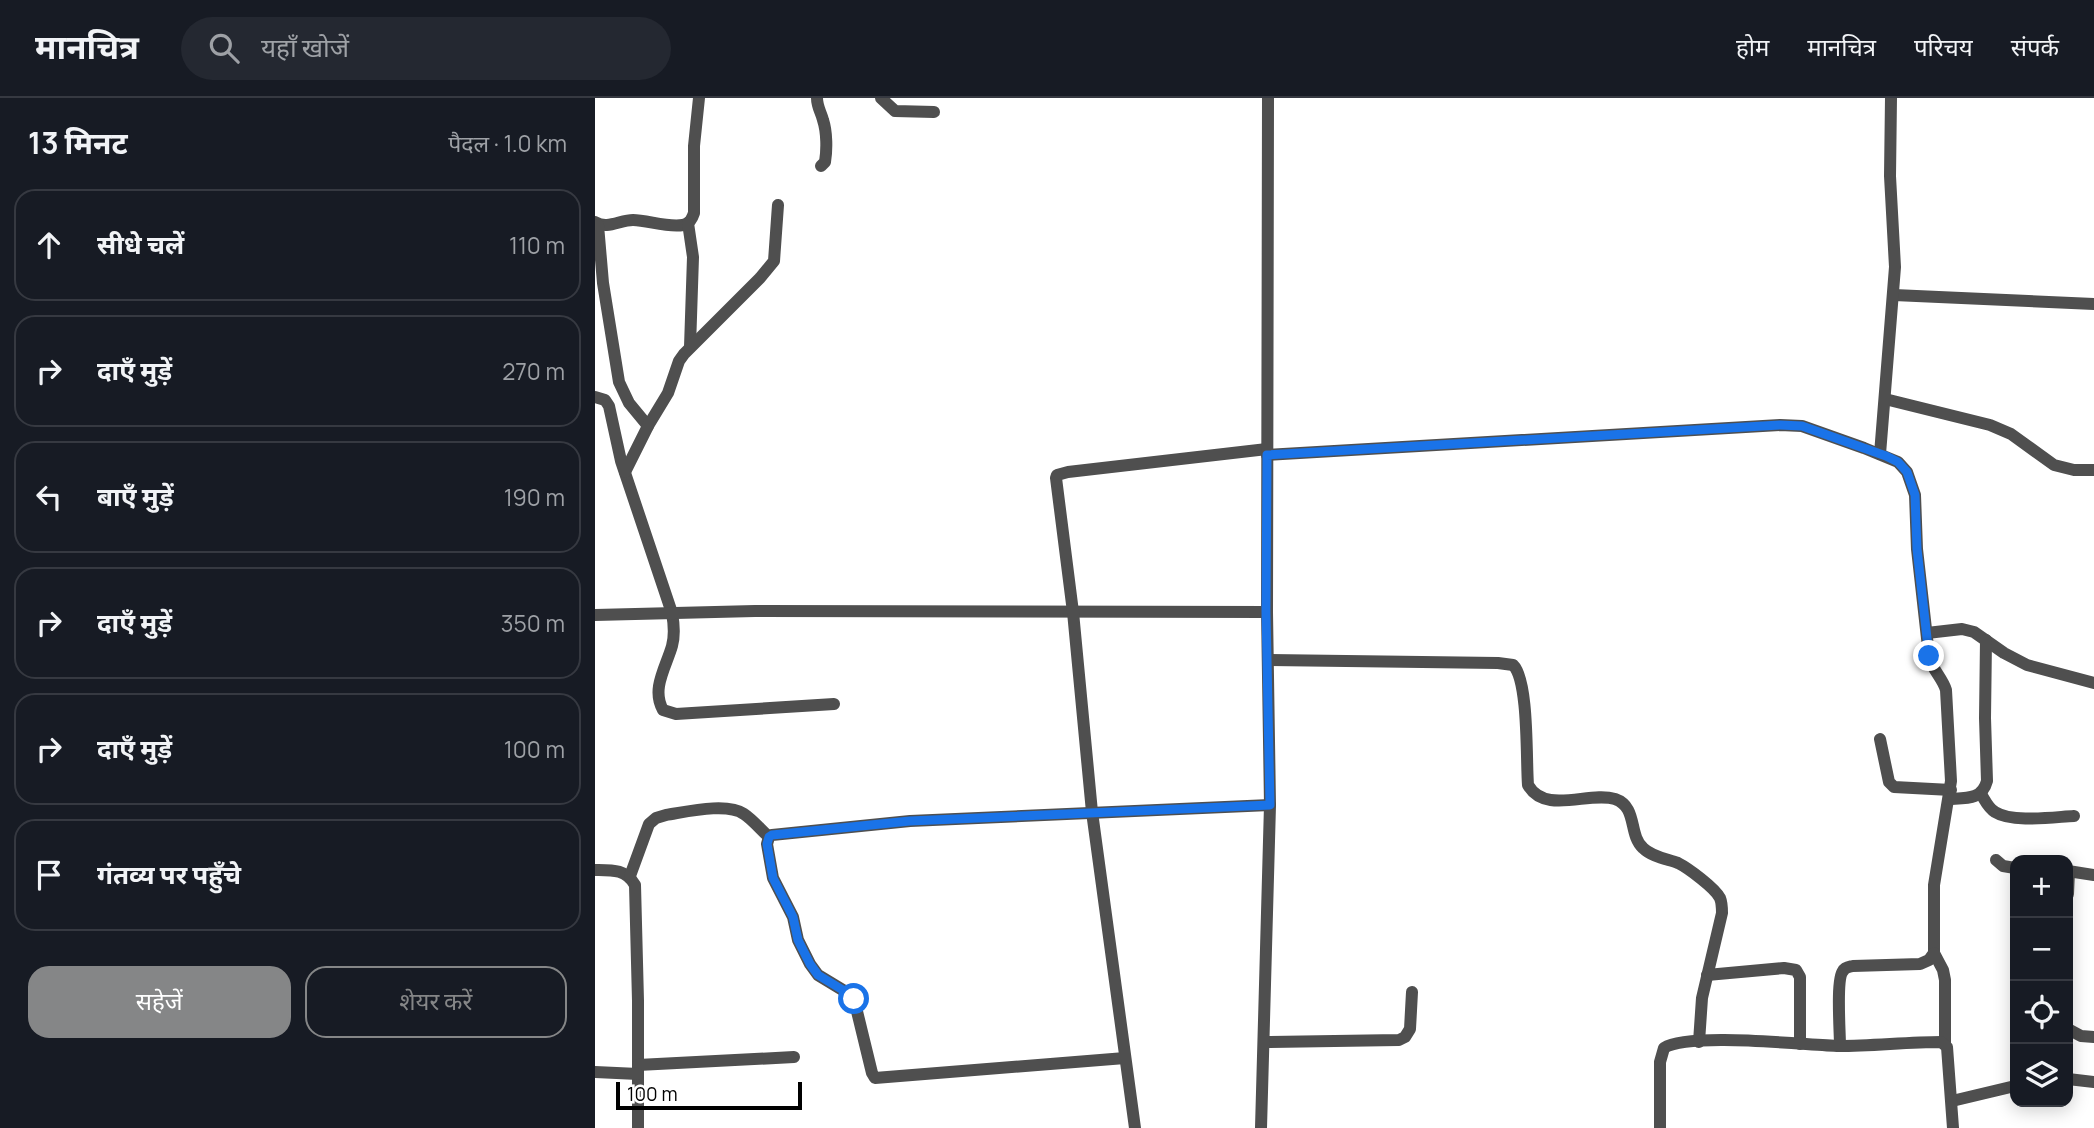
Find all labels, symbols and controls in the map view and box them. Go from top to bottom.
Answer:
search box [181,17,671,80]
text: मानचित्र [35,24,139,69]
icon: search [205,29,243,67]
text: यहाँ खोजें [261,29,349,65]
text: होम [1736,30,1769,63]
text: मानचित्र [1807,30,1876,63]
text: परिचय [1914,30,1973,63]
text: संपर्क [2011,30,2059,63]
text: 13 मिनट [28,122,128,163]
text: पैदल · 1.0 km [448,127,567,159]
icon: ahead [30,226,68,264]
text: सीधे चलें [97,226,184,262]
text: 110 m [509,229,565,261]
icon: right [30,352,68,390]
text: दाएँ मुड़ें [97,352,172,388]
text: 270 m [502,355,565,387]
icon: left [30,478,68,516]
text: बाएँ मुड़ें [97,478,174,514]
text: 190 m [504,481,565,513]
icon: right [30,604,68,642]
text: दाएँ मुड़ें [97,604,172,640]
text: 350 m [501,607,565,639]
route end [1913,640,1944,671]
icon: right [30,730,68,768]
text: दाएँ मुड़ें [97,730,172,766]
text: 100 m [504,733,565,765]
map controls [2010,855,2073,1107]
button: + [2010,855,2073,918]
icon: arrive [30,856,68,894]
text: गंतव्य पर पहुँचे [97,856,241,892]
button: − [2010,918,2073,981]
button: सहेजें [28,966,291,1038]
button: शेयर करें [305,966,567,1038]
button: locate [2010,981,2073,1044]
route start [838,983,869,1014]
button: layers [2010,1044,2073,1107]
scale bar [616,1079,801,1111]
text: 100 m [627,1081,678,1107]

